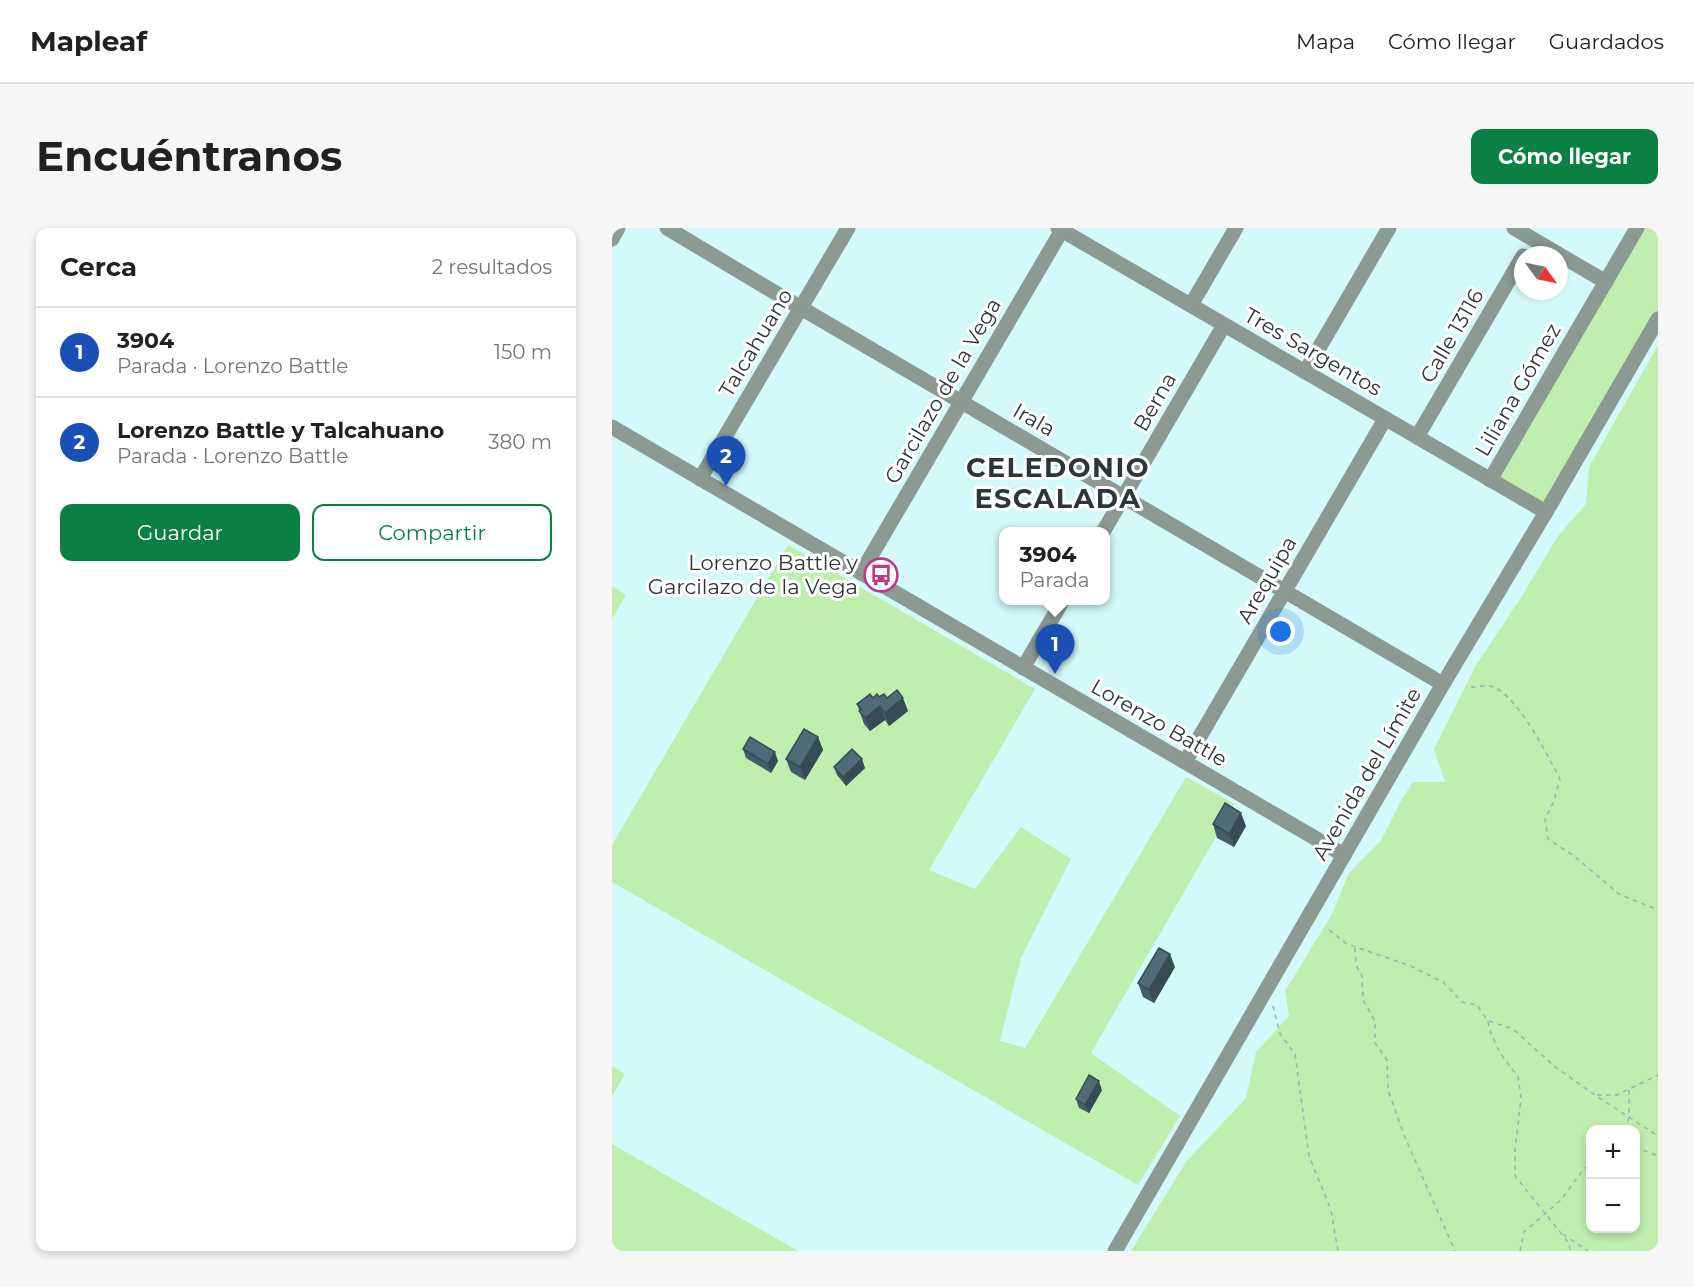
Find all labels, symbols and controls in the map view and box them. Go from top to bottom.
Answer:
text: Mapleaf [30,24,147,58]
text: Mapa [1296,29,1355,54]
text: Cómo llegar [1388,29,1516,54]
text: Guardados [1549,29,1664,54]
button: Cómo llegar [1471,129,1658,184]
text: Encuéntranos [36,130,342,182]
north arrow [1514,246,1568,300]
text: Cerca [60,251,137,283]
text: 2 resultados [432,255,552,279]
street label: Talcahuano [713,284,798,401]
street label: Calle 13116 [1415,284,1488,387]
street label: Garcilazo de la Vega [879,293,1006,488]
street label: Tres Sargentos [1240,302,1386,401]
street label: Liliana Gómez [1470,319,1566,460]
text: 3904 [117,327,174,354]
text: 1 [76,340,83,364]
text: 150 m [494,340,552,364]
text: Parada · Lorenzo Battle [117,354,348,378]
street label: Berna [1128,368,1181,435]
street label: Irala [1009,398,1060,441]
text: Lorenzo Battle y Talcahuano [117,417,444,444]
text: 2 [74,430,85,454]
text: 380 m [488,430,552,454]
pin: 2 [706,436,746,486]
text: Parada · Lorenzo Battle [117,444,348,468]
district label: CELEDONIO ESCALADA [966,451,1150,515]
button: Guardar [60,504,300,561]
button: Compartir [312,504,552,561]
popup [999,527,1110,605]
street label: Arequipa [1232,532,1302,628]
text: 3904 [1019,541,1077,568]
place label: Lorenzo Battle y Garcilazo de la Vega [648,550,859,599]
bus stop icon: Lorenzo Battle y Garcilazo de la Vega [863,557,899,593]
text: Parada [1019,568,1090,592]
your location [1266,617,1295,646]
pin: 1 [1036,624,1074,674]
street label: Lorenzo Battle [1087,674,1232,772]
street label: Avenida del Límite [1307,683,1426,864]
map controls [1586,1125,1640,1233]
button: + [1586,1125,1640,1179]
button: − [1586,1179,1640,1233]

